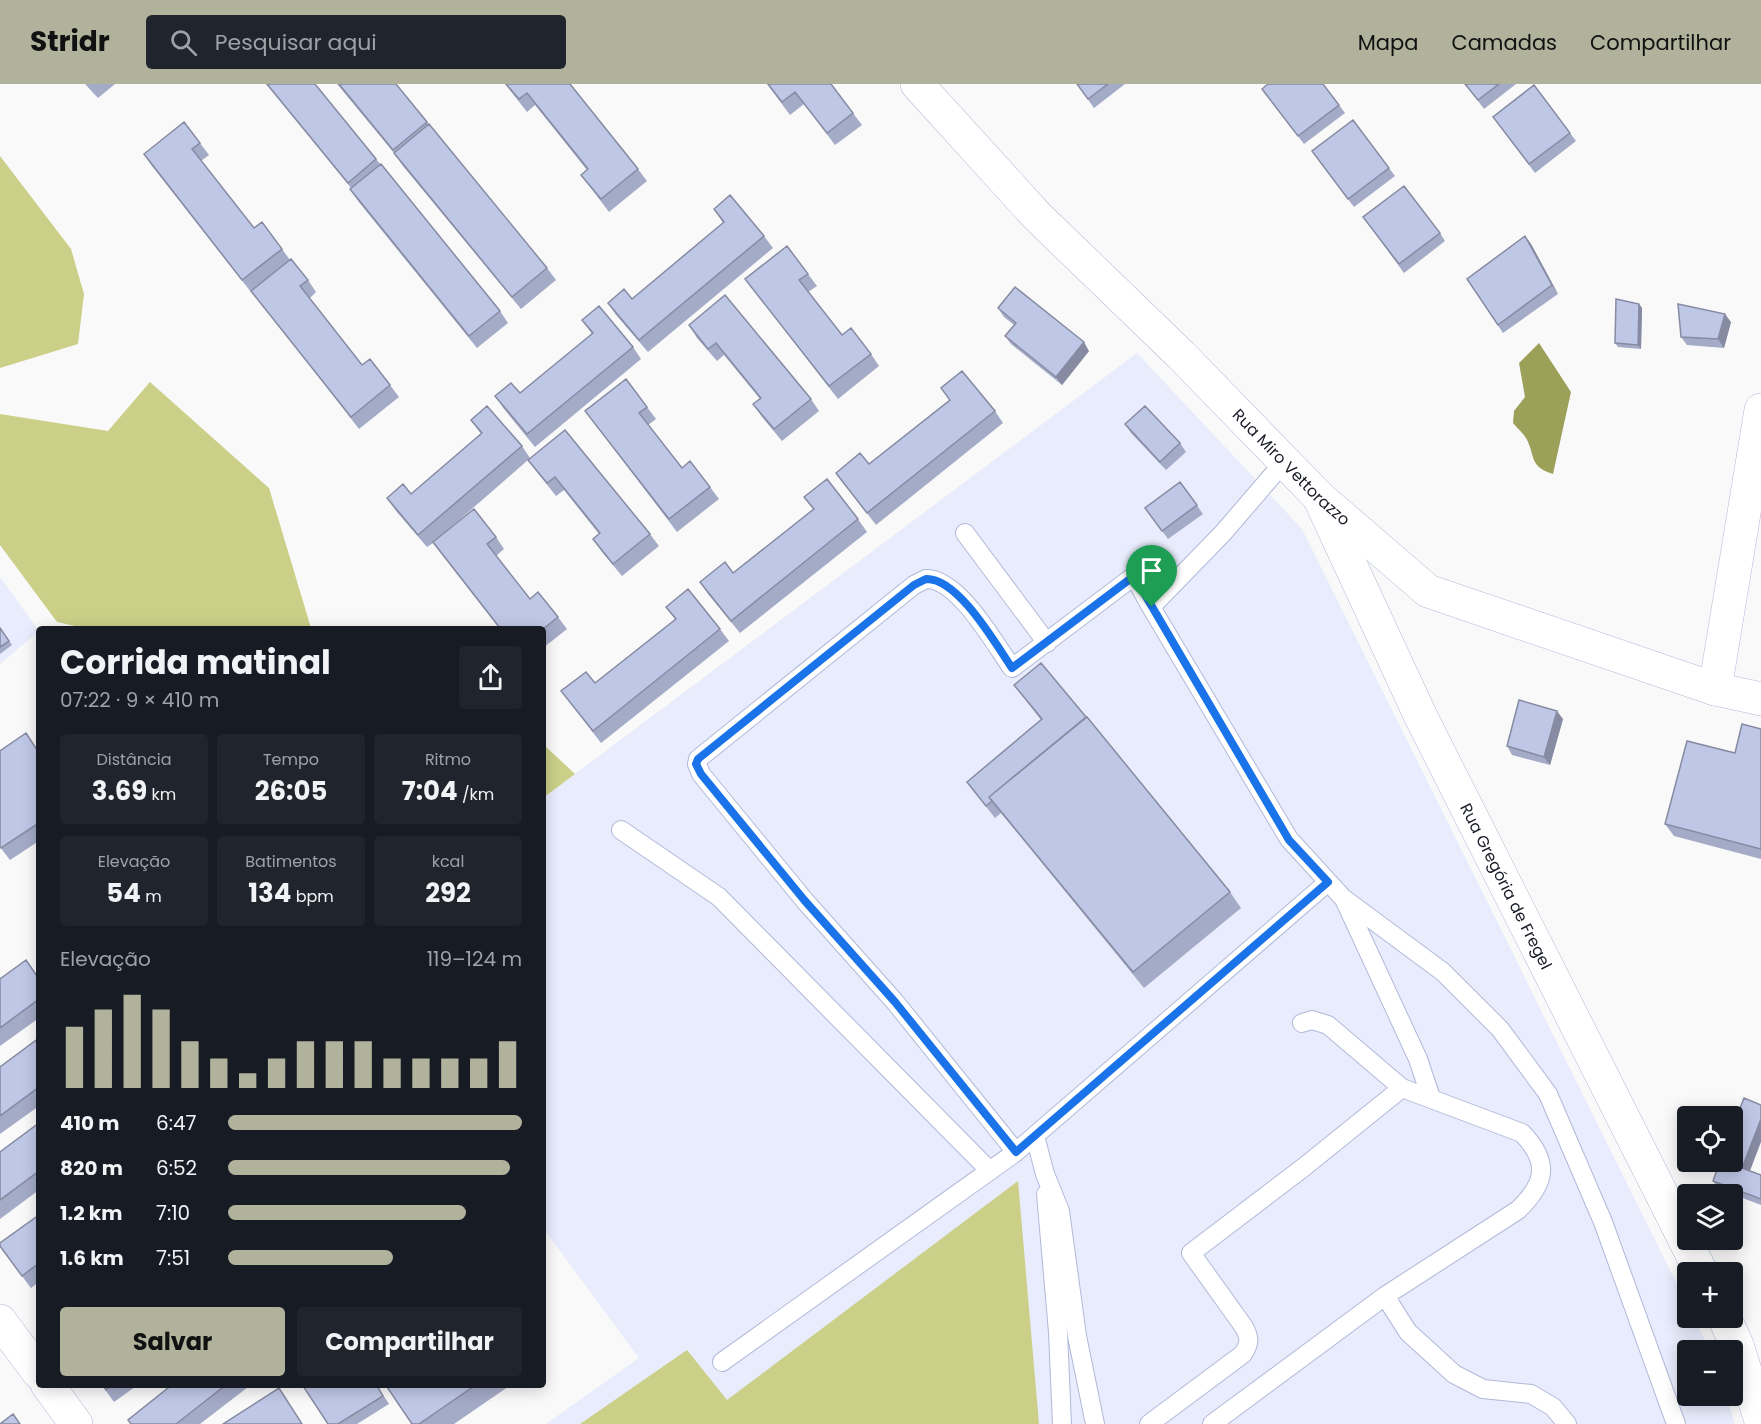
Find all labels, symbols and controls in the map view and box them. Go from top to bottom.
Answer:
search box [146,15,566,69]
text: Stridr [30,22,110,61]
icon: search [167,26,200,59]
text: Pesquisar aqui [215,27,377,58]
text: Mapa [1358,28,1418,57]
text: Camadas [1451,28,1557,57]
text: Compartilhar [1590,28,1731,57]
street label: Rua Miro Vettorazzo [1228,403,1355,531]
pin [1126,545,1177,607]
icon: arrive [1135,554,1168,587]
text: Corrida matinal [60,639,331,686]
button: share [459,646,522,709]
text: 07:22 · 9 × 410 m [60,686,219,714]
text: Distância [97,748,171,771]
text: Tempo [263,748,319,771]
text: Ritmo [425,748,471,771]
text: 3.69 [92,773,147,809]
text: 26:05 [255,773,327,809]
text: 7:04 [402,773,458,809]
text: km [147,783,176,806]
text: /km [458,783,494,806]
street label: Rua Gregória de Fregel [1455,799,1558,973]
text: Elevação [98,850,170,873]
text: Batimentos [245,850,337,873]
text: kcal [432,850,464,873]
text: 54 [106,875,141,911]
text: 134 [248,875,291,911]
text: 292 [425,875,471,911]
text: m [141,885,162,908]
text: bpm [291,885,334,908]
text: Elevação [60,945,151,973]
text: 119–124 m [427,945,522,973]
map controls [1677,1106,1743,1406]
button: locate [1677,1106,1743,1172]
text: 410 m [60,1109,120,1137]
text: 6:47 [156,1109,196,1137]
text: 820 m [60,1154,123,1182]
text: 6:52 [156,1154,197,1182]
button: layers [1677,1184,1743,1250]
text: 1.2 km [60,1199,122,1227]
text: 7:10 [156,1199,190,1227]
text: 1.6 km [60,1244,124,1272]
text: 7:51 [156,1244,190,1272]
button: + [1677,1262,1743,1328]
button: Salvar [60,1307,285,1376]
button: Compartilhar [297,1307,522,1376]
button: − [1677,1340,1743,1406]

